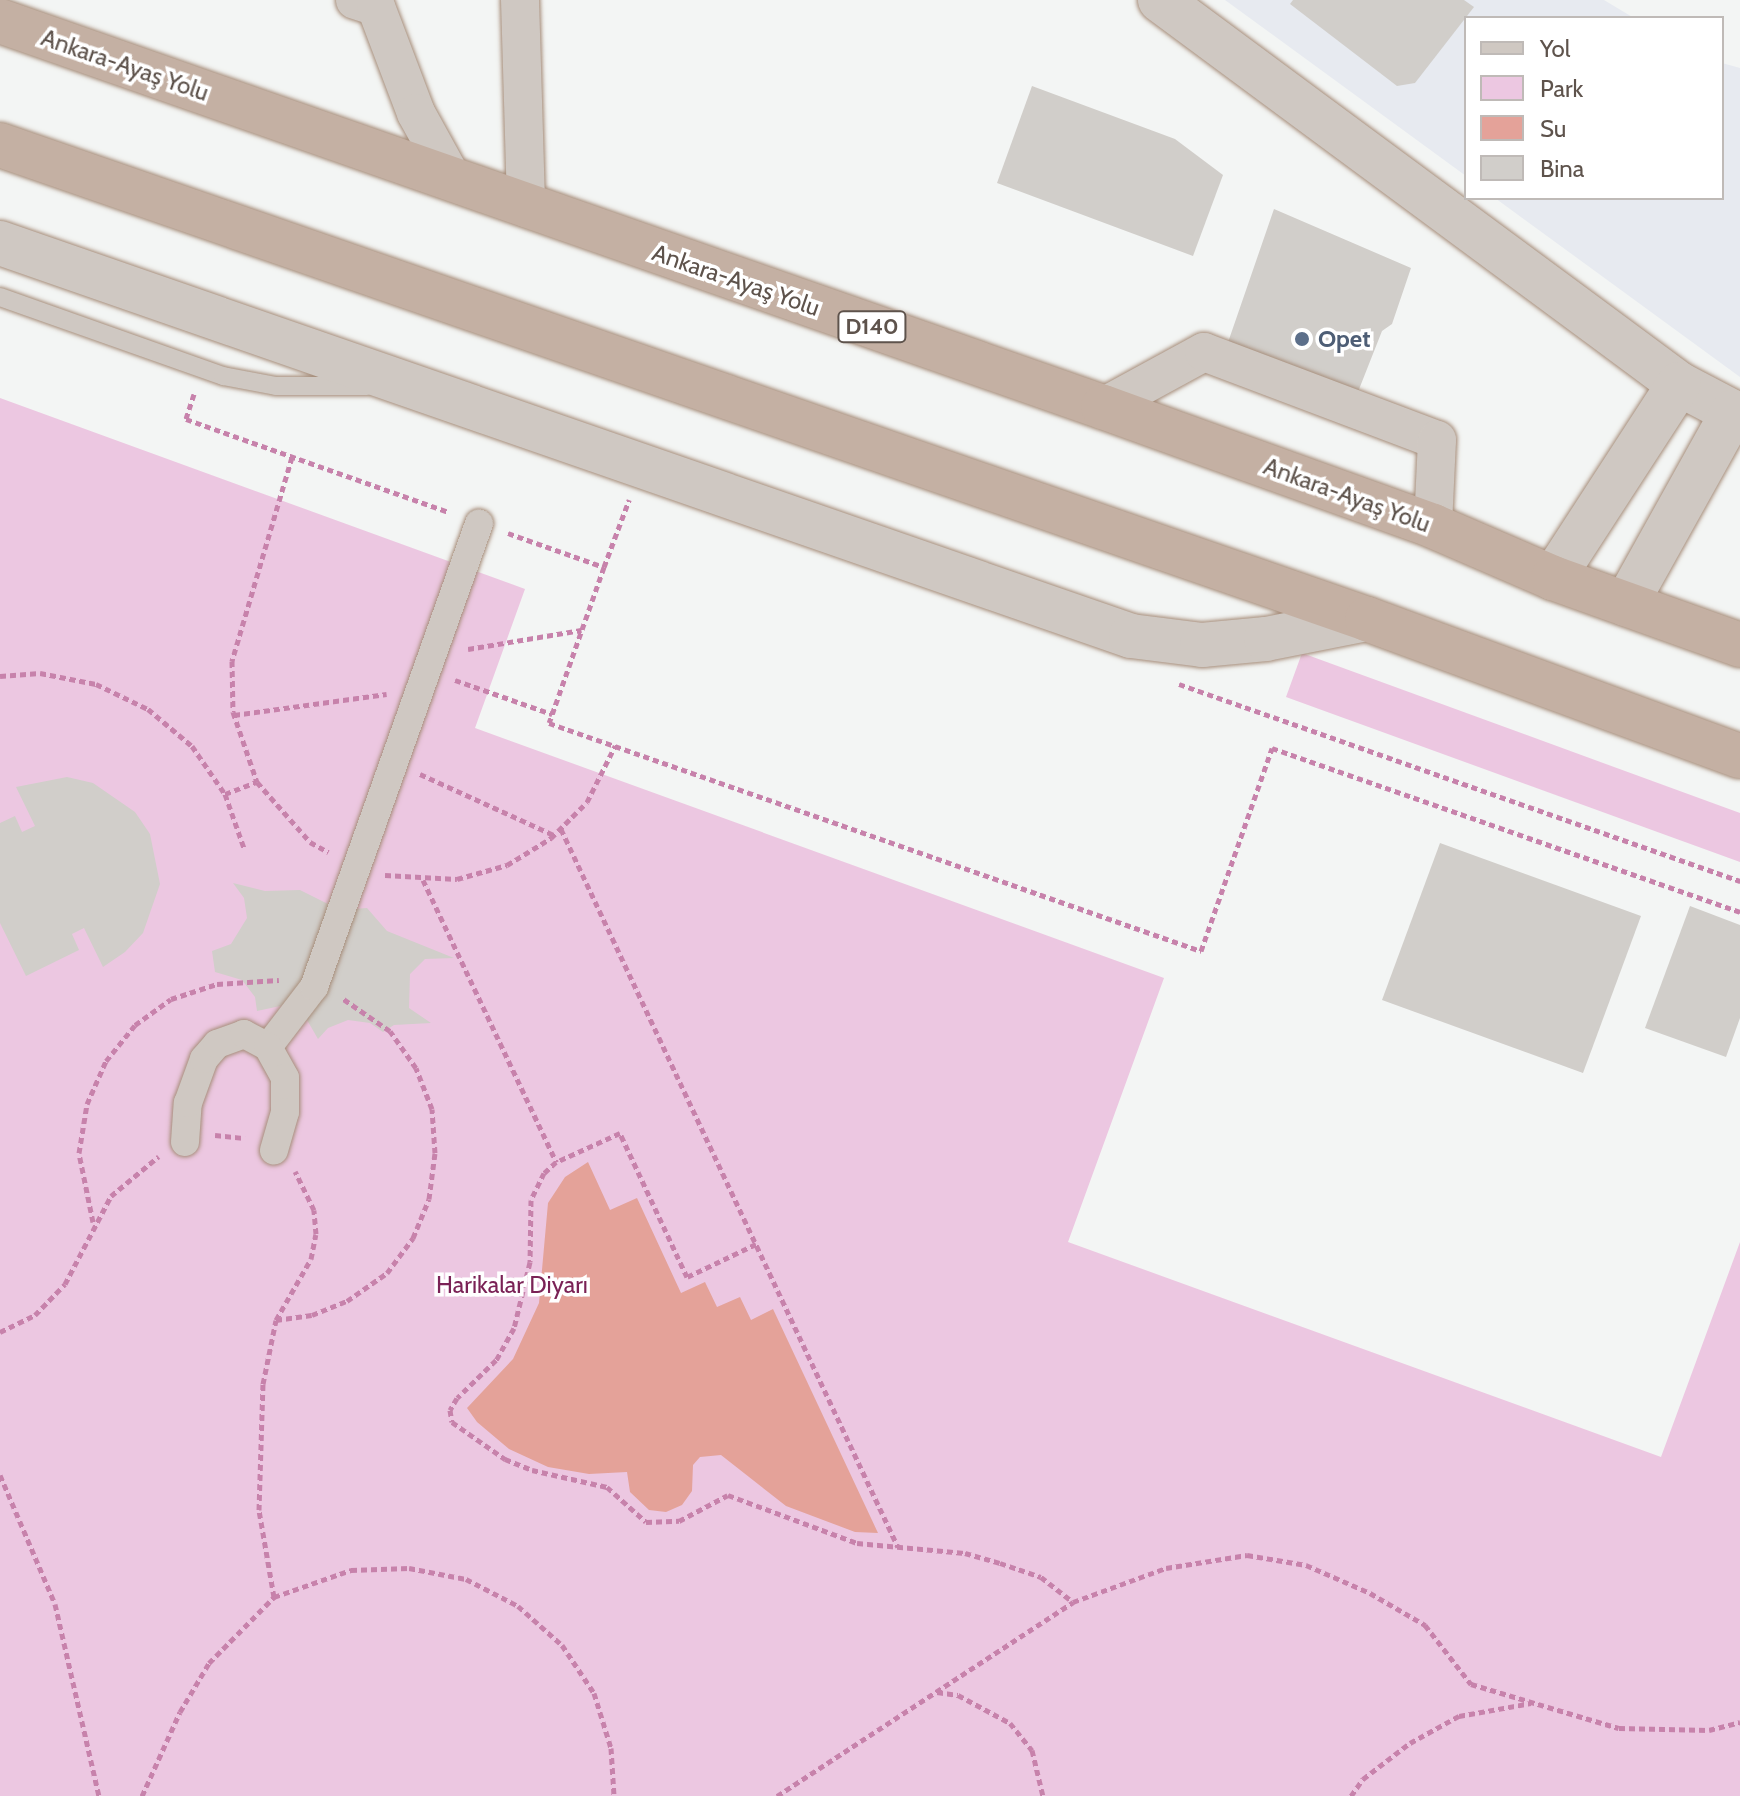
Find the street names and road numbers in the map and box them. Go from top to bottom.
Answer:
street label: Ankara-Ayaş Yolu [38,23,212,107]
street label: Ankara-Ayaş Yolu [649,238,823,322]
road number: D140 [836,309,908,345]
street label: Ankara-Ayaş Yolu [1260,452,1434,538]

